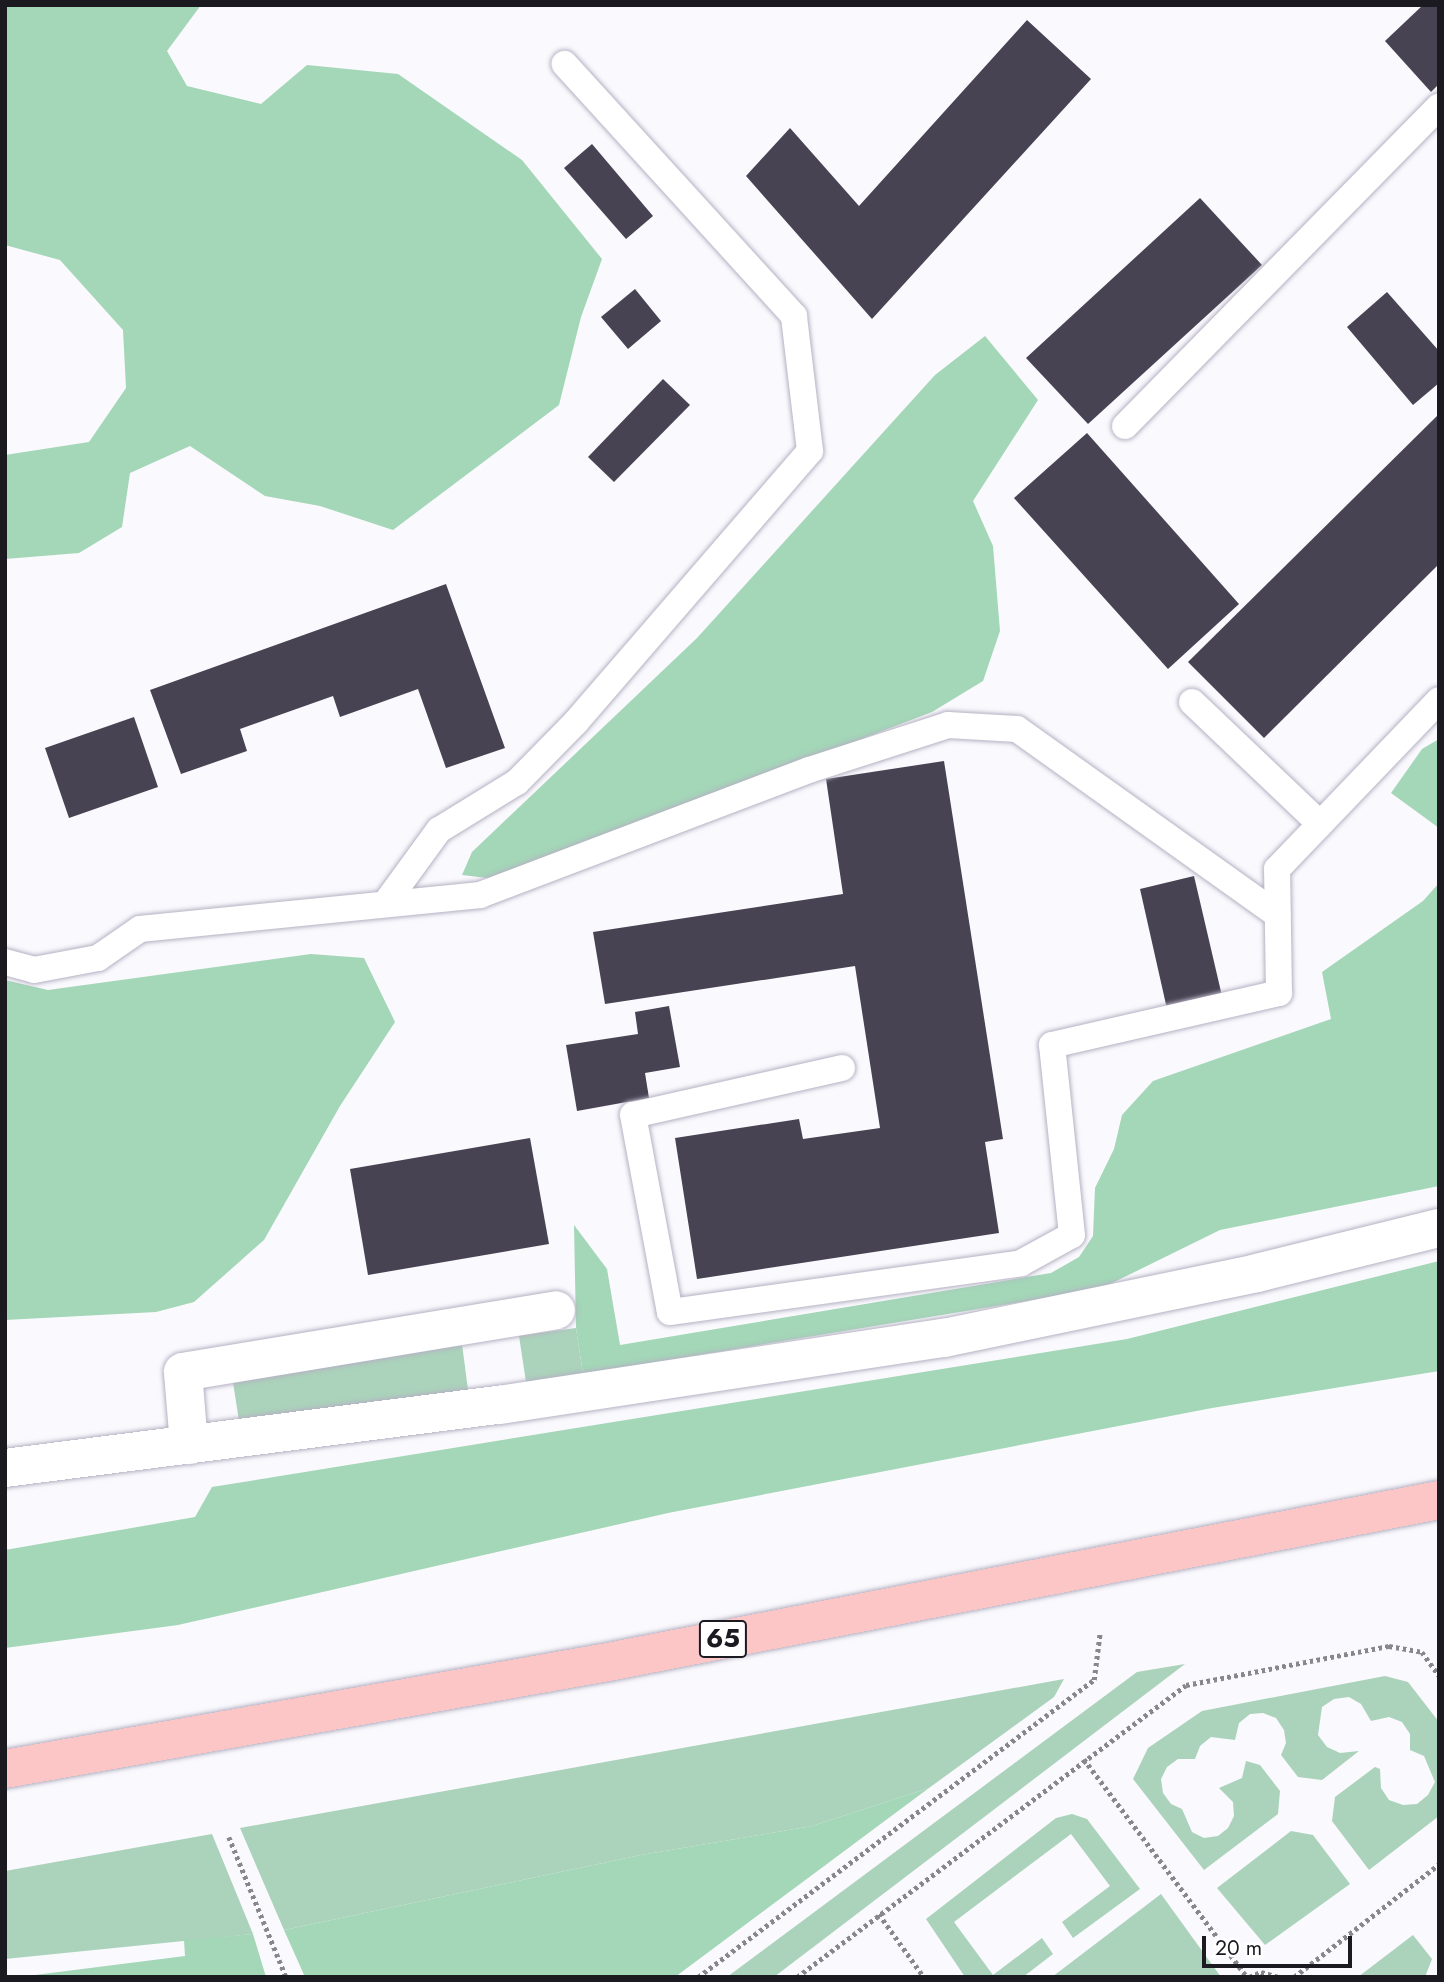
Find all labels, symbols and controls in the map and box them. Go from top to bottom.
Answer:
road number: 65 [698,1616,748,1662]
scale bar [1206,1923,1356,1967]
text: 20 m [1215,1933,1262,1963]

